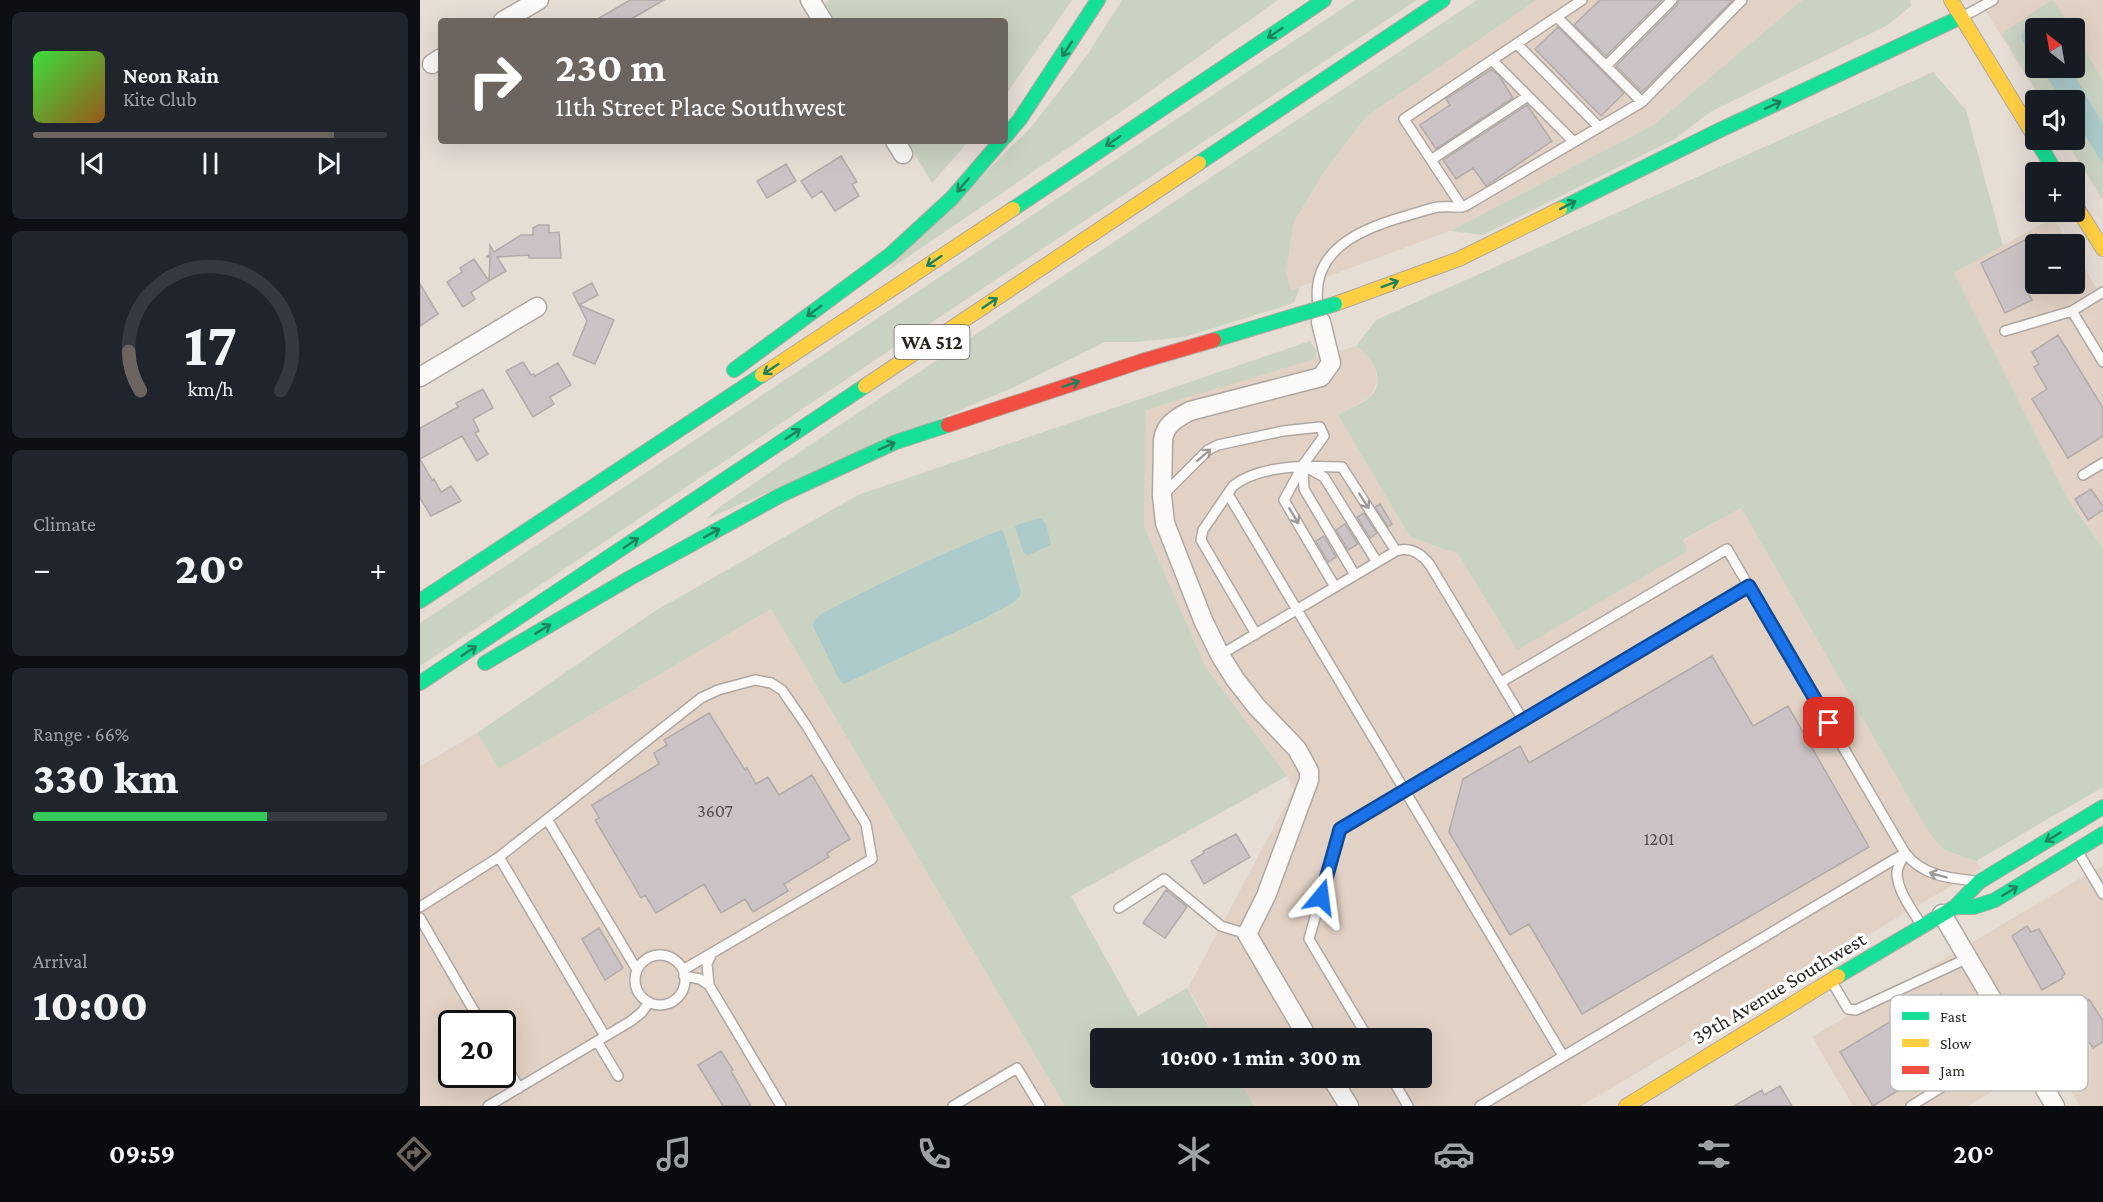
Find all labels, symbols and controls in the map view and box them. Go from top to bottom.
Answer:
north arrow [2025,18,2085,78]
map controls [2025,18,2085,294]
one-way arrow [1267,26,1284,39]
one-way arrow [1060,40,1072,57]
icon: right [456,42,534,120]
text: 230 m [555,43,666,90]
text: Neon Rain [123,63,219,88]
text: Kite Club [123,88,197,110]
button: sound [2025,90,2085,150]
text: 11th Street Place Southwest [555,92,846,122]
one-way arrow [1764,99,1782,111]
one-way arrow [1106,135,1122,147]
icon: previous [76,147,109,180]
icon: pause [194,147,227,180]
icon: next [312,147,345,180]
button: + [2025,162,2085,222]
one-way arrow [956,177,970,192]
one-way arrow [1558,199,1576,210]
button: − [2025,234,2085,294]
one-way arrow [926,256,943,268]
one-way arrow [1380,278,1399,289]
one-way arrow [982,297,998,309]
one-way arrow [807,305,823,317]
text: 17 [183,309,237,378]
road number: WA 512 [894,325,970,359]
one-way arrow [764,363,780,375]
text: km/h [187,378,234,402]
one-way arrow [1061,378,1080,389]
one-way arrow [784,428,801,440]
one-way arrow [877,440,895,451]
one-way arrow [1196,448,1211,462]
one-way arrow [1358,492,1370,509]
one-way arrow [1288,507,1300,524]
text: Climate [33,513,96,535]
one-way arrow [703,527,720,539]
one-way arrow [622,536,639,548]
text: 20° [175,543,245,593]
text: − [33,550,50,587]
text: + [370,550,387,587]
one-way arrow [534,623,551,635]
one-way arrow [460,645,476,657]
pin [1803,697,1854,748]
icon: arrive [1812,706,1845,739]
text: Range · 66% [33,723,129,745]
text: 330 km [33,753,178,803]
house number: 3607 [697,801,733,821]
house number: 1201 [1644,829,1674,849]
one-way arrow [2045,832,2062,844]
position arrow [1289,865,1353,929]
one-way arrow [1929,869,1948,880]
one-way arrow [2001,885,2018,897]
street label: 39th Avenue Southwest [1688,926,1871,1049]
text: Arrival [33,950,87,972]
text: 10:00 [33,980,148,1030]
legend [1890,995,2088,1091]
text: Fast [1940,1008,1967,1025]
speed limit sign: 20 [438,1010,516,1088]
text: Slow [1940,1035,1972,1052]
text: 10:00 · 1 min · 300 m [1161,1045,1361,1070]
text: Jam [1938,1062,1965,1080]
icon: directions [393,1133,435,1175]
icon: music [653,1133,695,1175]
icon: phone [913,1133,955,1175]
icon: climate [1173,1133,1215,1175]
icon: car [1433,1133,1475,1175]
icon: filters [1693,1133,1735,1175]
text: 09:59 [109,1139,175,1169]
text: 20° [1953,1139,1994,1169]

